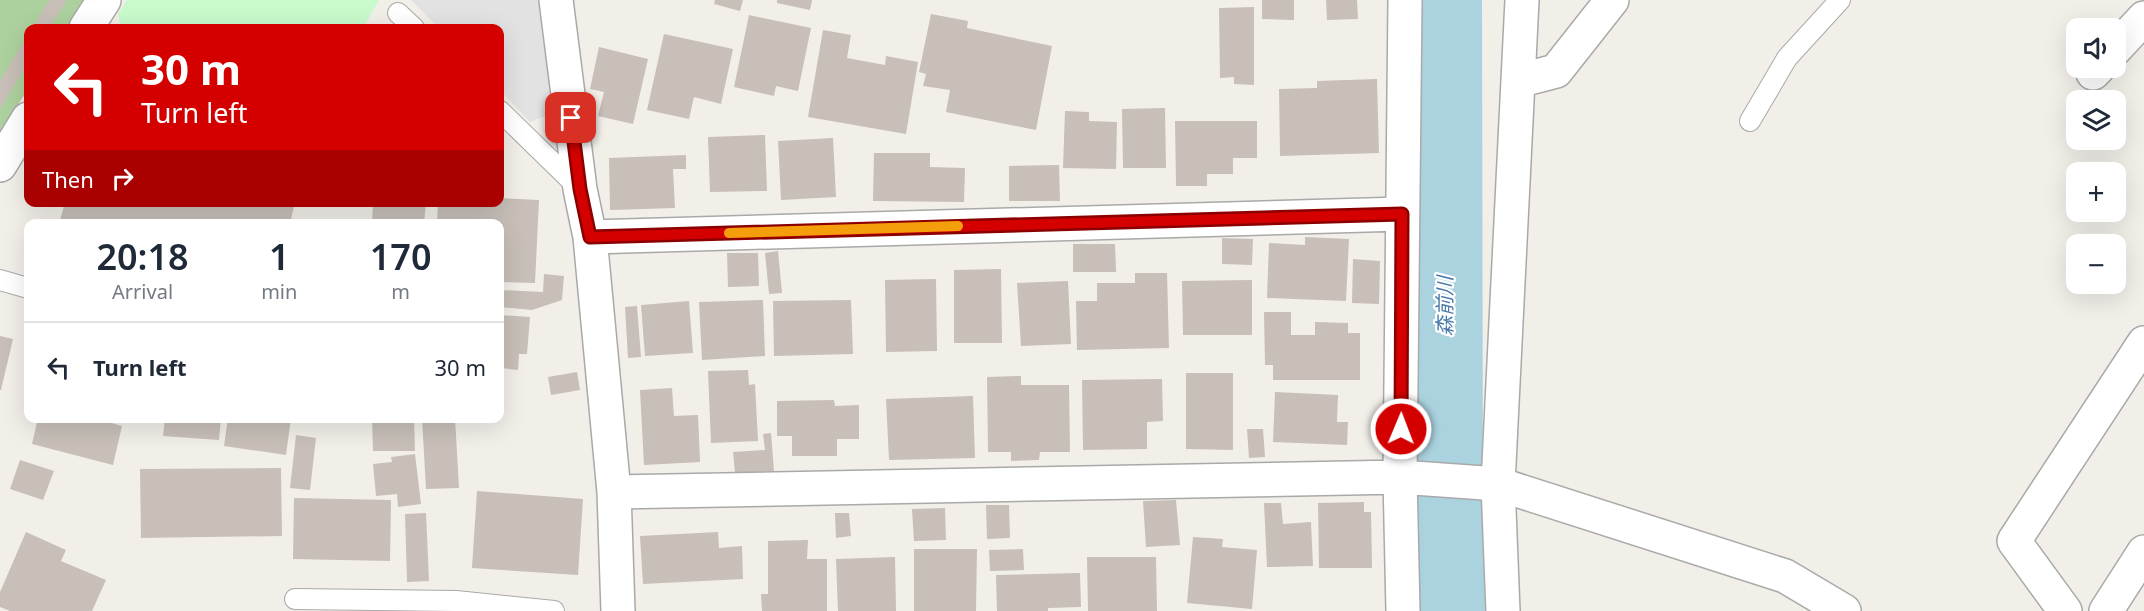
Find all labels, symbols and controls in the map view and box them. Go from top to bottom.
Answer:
map controls [2066,18,2126,294]
button: sound [2066,18,2126,78]
text: 30 m [141,40,241,97]
icon: left [42,48,120,126]
button: layers [2066,90,2126,150]
pin [545,92,596,143]
text: Turn left [141,94,247,131]
icon: arrive [554,101,587,134]
icon: right [106,162,139,195]
button: + [2066,162,2126,222]
text: Then [42,164,94,194]
text: 20:18 [96,232,189,281]
text: 1 [269,232,290,281]
text: 170 [370,232,432,281]
button: − [2066,234,2126,294]
water label: 森前川 [1431,274,1458,336]
text: Arrival [112,278,173,305]
text: min [261,278,297,305]
text: m [391,278,410,305]
icon: left [42,351,75,384]
text: Turn left [93,352,187,382]
text: 30 m [435,352,486,382]
position arrow [1369,397,1433,461]

